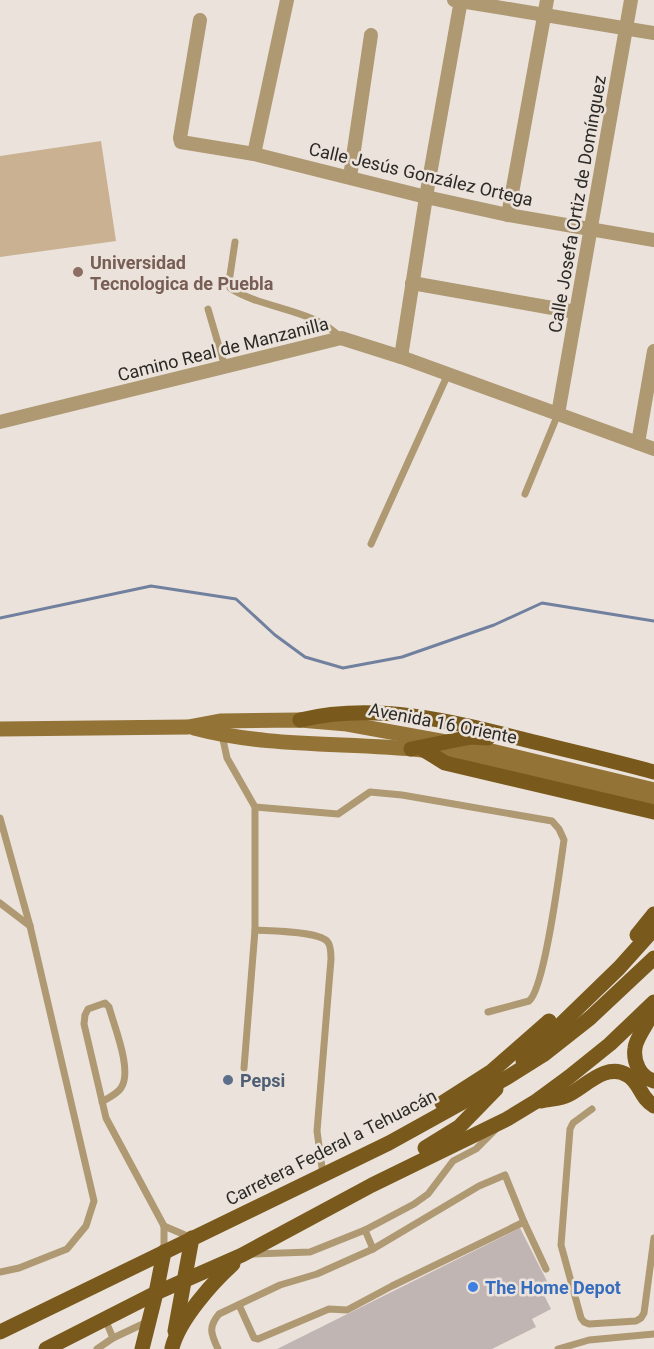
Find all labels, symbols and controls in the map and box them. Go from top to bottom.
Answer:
street label: Calle Josefa Ortiz de Domínguez [544,73,610,335]
street label: Calle Jesús González Ortega [307,138,535,210]
place label: Universidad Tecnologica de Puebla [90,252,274,294]
marker: Universidad Tecnologica de Puebla [71,265,85,279]
street label: Camino Real de Manzanilla [115,313,331,385]
street label: Avenida 16 Oriente [367,698,519,748]
place label: Pepsi [240,1070,285,1091]
marker: Pepsi [221,1073,235,1087]
street label: Carretera Federal a Tehuacán [222,1085,440,1209]
place label: The Home Depot [485,1277,621,1298]
marker: The Home Depot [466,1280,480,1294]

